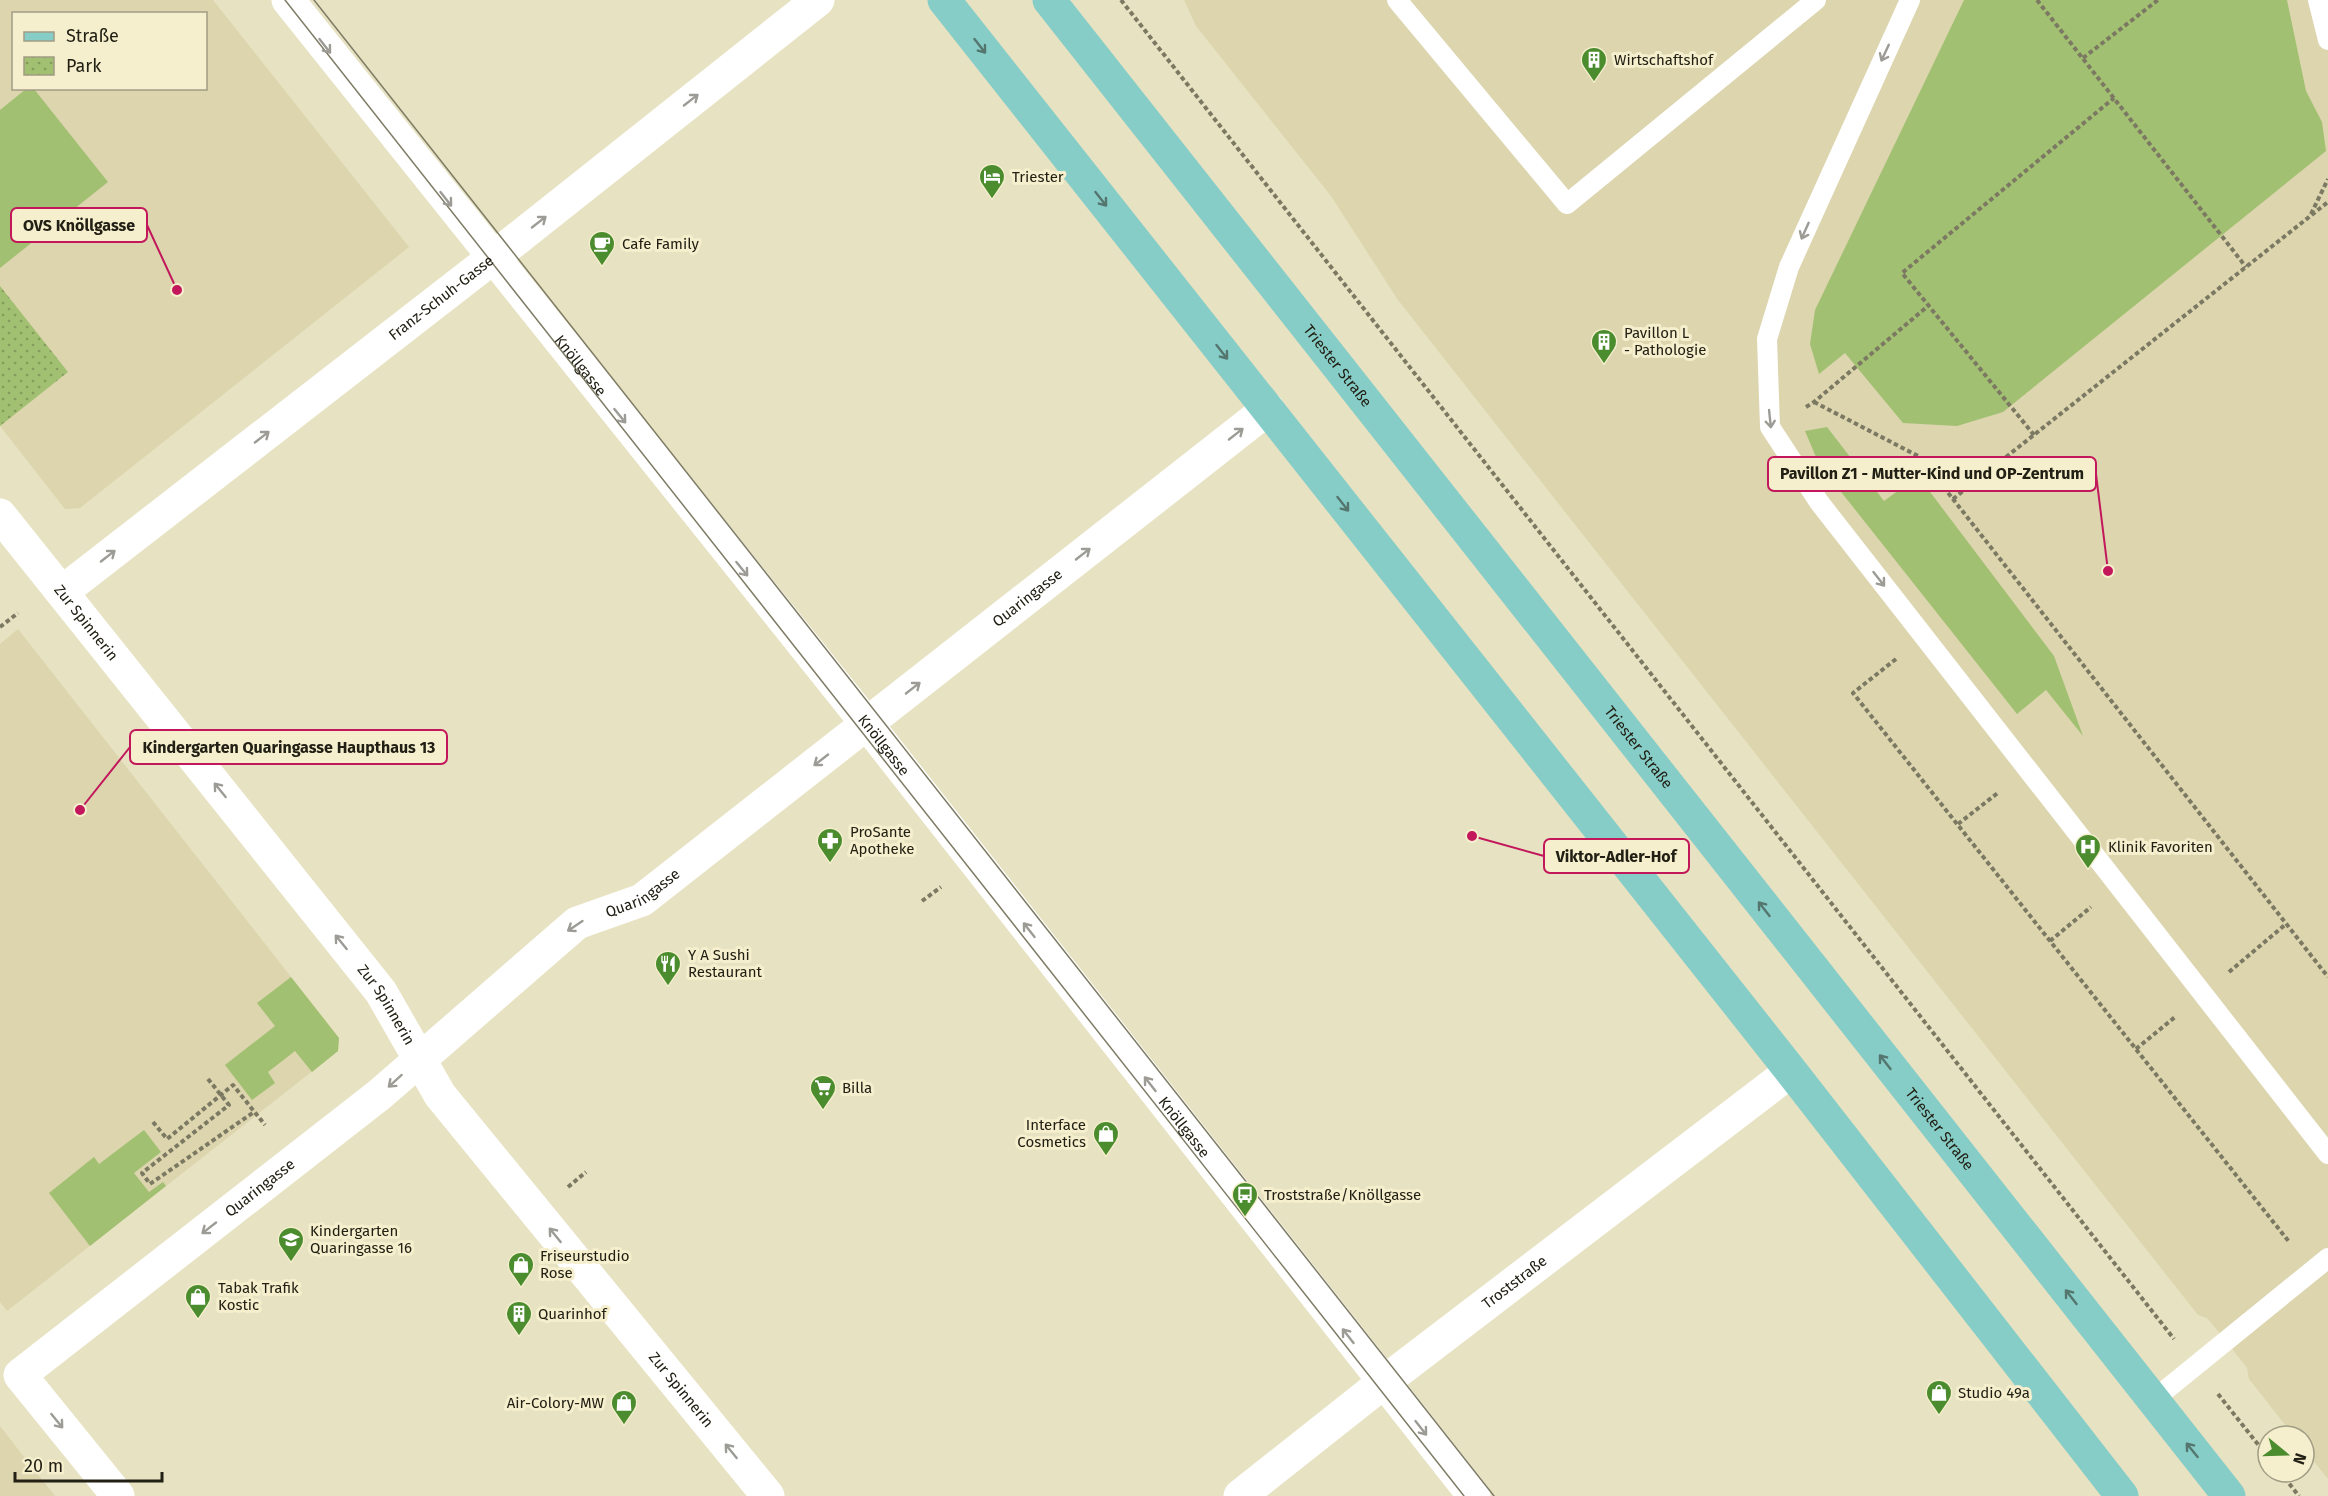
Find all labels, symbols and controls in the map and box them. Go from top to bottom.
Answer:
legend [12,12,207,90]
text: Straße [66,25,119,47]
one-way arrow [318,38,331,54]
one-way arrow [973,38,986,54]
one-way arrow [1879,44,1891,62]
building icon: Wirtschaftshof [1579,45,1609,83]
place label: Wirtschaftshof [1614,51,1714,69]
text: Park [66,55,102,77]
one-way arrow [683,94,699,107]
hotel icon: Triester [977,162,1007,200]
place label: Triester [1012,168,1064,186]
one-way arrow [439,190,452,206]
one-way arrow [1094,190,1107,206]
callout: OVS Knöllgasse [11,208,147,242]
one-way arrow [530,215,546,228]
text: OVS Knöllgasse [23,216,135,235]
one-way arrow [1799,222,1810,240]
cafe icon: Cafe Family [587,229,617,267]
place label: Cafe Family [622,235,699,253]
street label: Franz-Schuh-Gasse [385,251,497,344]
street label: Triester Straße [1300,321,1376,411]
place label: Pavillon L - Pathologie [1624,324,1706,359]
building icon: Pavillon L - Pathologie [1589,327,1619,365]
street label: Knöllgasse [551,331,610,400]
one-way arrow [1216,343,1229,359]
one-way arrow [613,408,626,424]
one-way arrow [1765,409,1776,428]
one-way arrow [1228,427,1244,440]
one-way arrow [254,430,270,443]
callout: Pavillon Z1 - Mutter-Kind und OP-Zentrum [1768,457,2096,491]
text: Pavillon Z1 - Mutter-Kind und OP-Zentrum [1780,464,2084,483]
one-way arrow [1337,496,1350,512]
one-way arrow [1074,548,1090,561]
one-way arrow [100,550,116,563]
one-way arrow [736,560,749,576]
street label: Quaringasse [989,565,1066,631]
one-way arrow [1872,571,1885,587]
street label: Zur Spinnerin [50,581,122,664]
one-way arrow [904,681,920,694]
street label: Triester Straße [1601,703,1677,792]
street label: Knöllgasse [854,711,913,779]
callout: Kindergarten Quaringasse Haupthaus 13 [130,730,447,764]
text: Kindergarten Quaringasse Haupthaus 13 [143,738,435,757]
one-way arrow [813,754,829,767]
one-way arrow [213,782,226,798]
place label: ProSante Apotheke [850,823,914,858]
pharmacy icon: ProSante Apotheke [815,826,845,864]
hospital icon: Klinik Favoriten [2073,832,2103,870]
place label: Klinik Favoriten [2108,838,2213,856]
callout: Viktor-Adler-Hof [1544,839,1689,873]
text: Viktor-Adler-Hof [1555,847,1678,866]
street label: Quaringasse [603,865,683,921]
one-way arrow [1758,901,1771,917]
one-way arrow [566,920,583,933]
one-way arrow [1023,923,1036,939]
one-way arrow [335,934,348,950]
place label: Y A Sushi Restaurant [688,946,762,981]
restaurant icon: Y A Sushi Restaurant [653,949,683,987]
street label: Zur Spinnerin [354,961,418,1048]
one-way arrow [1879,1054,1892,1070]
supermarket icon: Billa [808,1073,838,1111]
one-way arrow [388,1074,403,1088]
one-way arrow [1143,1076,1156,1092]
place label: Billa [842,1079,872,1097]
street label: Triester Straße [1902,1084,1978,1174]
street label: Knöllgasse [1154,1093,1214,1161]
place label: Interface Cosmetics [1017,1116,1086,1151]
shop icon: Interface Cosmetics [1091,1119,1121,1157]
street label: Quaringasse [221,1155,298,1221]
bus stop icon: Troststraße/Knöllgasse [1230,1180,1260,1218]
place label: Troststraße/Knöllgasse [1264,1186,1421,1204]
one-way arrow [201,1221,217,1234]
place label: Kindergarten Quaringasse 16 [310,1222,412,1257]
school or university icon: Kindergarten Quaringasse 16 [276,1225,306,1263]
one-way arrow [548,1227,561,1243]
place label: Friseurstudio Rose [540,1247,629,1282]
shop icon: Friseurstudio Rose [506,1250,536,1288]
street label: Troststraße [1479,1252,1551,1313]
place label: Tabak Trafik Kostic [218,1279,299,1314]
shop icon: Tabak Trafik Kostic [183,1282,213,1320]
one-way arrow [2064,1290,2077,1306]
building icon: Quarinhof [504,1299,534,1337]
place label: Quarinhof [538,1305,608,1323]
one-way arrow [1342,1328,1355,1344]
street label: Zur Spinnerin [645,1348,717,1431]
shop icon: Studio 49a [1924,1378,1954,1416]
place label: Studio 49a [1958,1384,2030,1402]
shop icon: Air-Colory-MW [609,1388,639,1426]
place label: Air-Colory-MW [507,1394,605,1412]
one-way arrow [51,1413,64,1429]
one-way arrow [1414,1420,1427,1436]
north arrow [2256,1424,2316,1484]
one-way arrow [725,1443,738,1459]
one-way arrow [2186,1443,2199,1459]
scale bar [15,1445,162,1483]
text: N [2289,1451,2310,1467]
text: 20 m [24,1455,63,1477]

